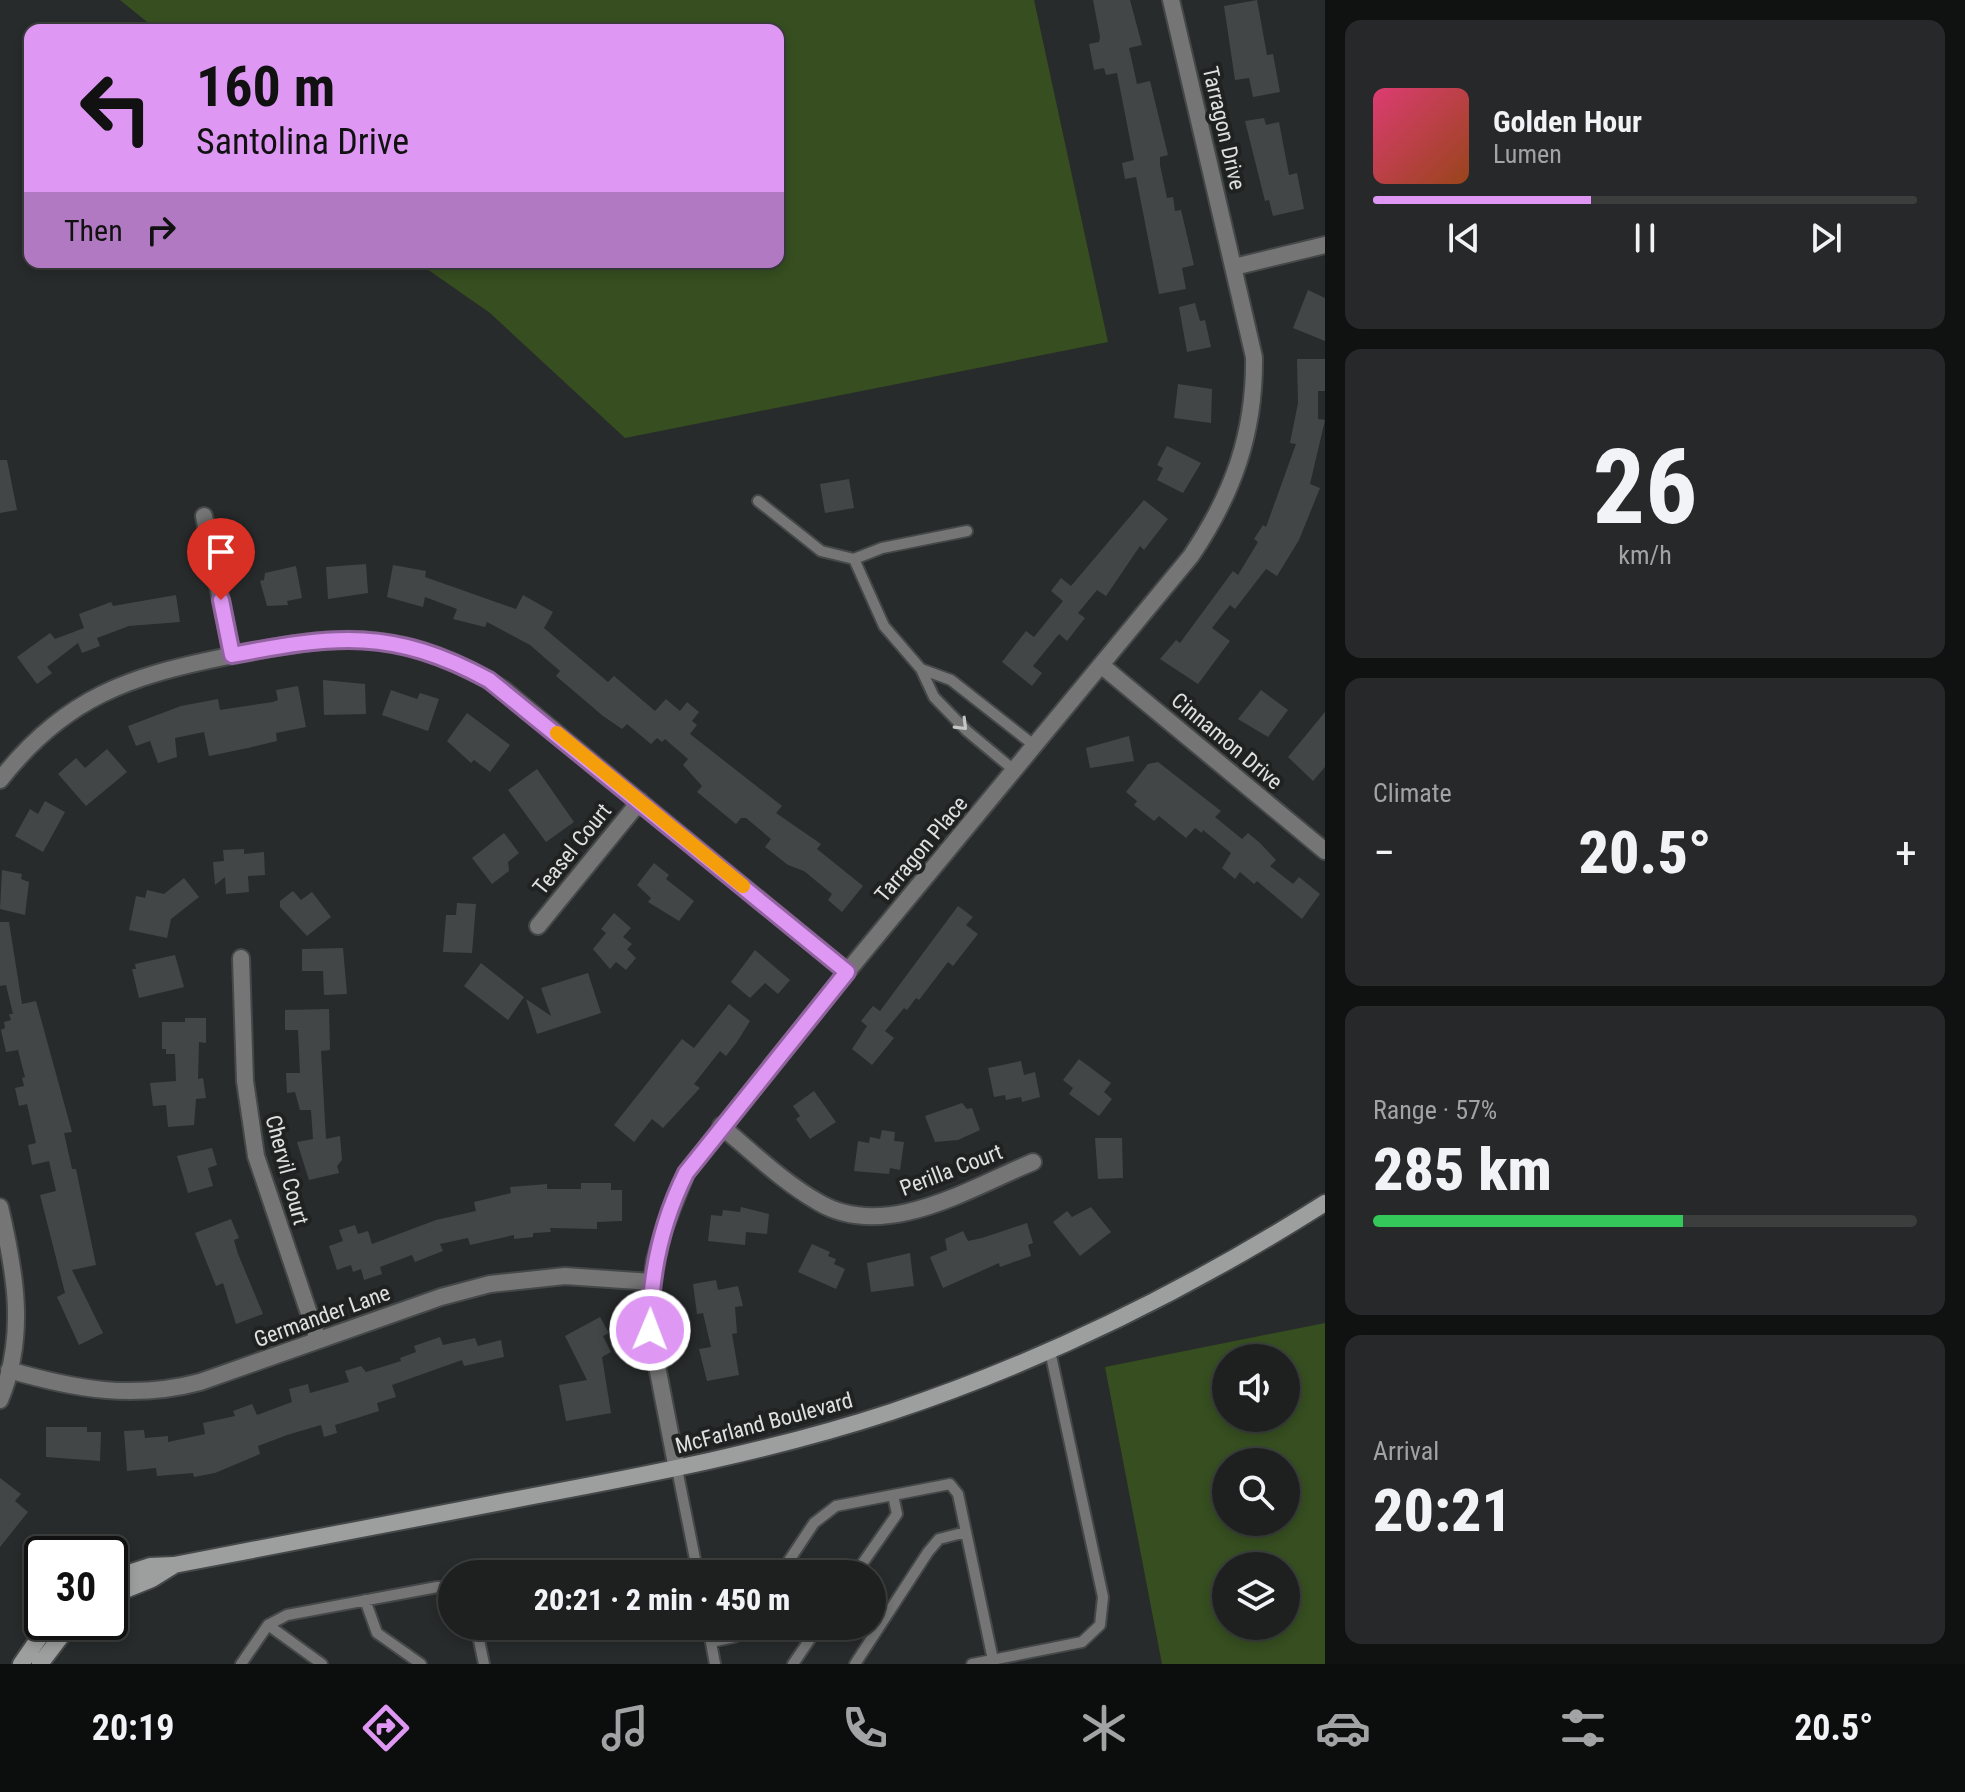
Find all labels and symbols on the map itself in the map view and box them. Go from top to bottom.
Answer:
street label: Tarragon Drive [1198,64,1250,192]
pin [187,518,255,600]
street label: Cinnamon Drive [1167,688,1287,794]
one-way arrow [953,716,967,730]
street label: Tarragon Place [870,791,972,907]
street label: Teasel Court [528,799,616,899]
street label: Chervil Court [260,1112,314,1228]
street label: Perilla Court [896,1139,1006,1201]
street label: Germander Lane [251,1280,393,1352]
position arrow [608,1288,692,1372]
street label: McFarland Boulevard [673,1387,855,1459]
speed limit sign: 30 [24,1536,128,1640]

